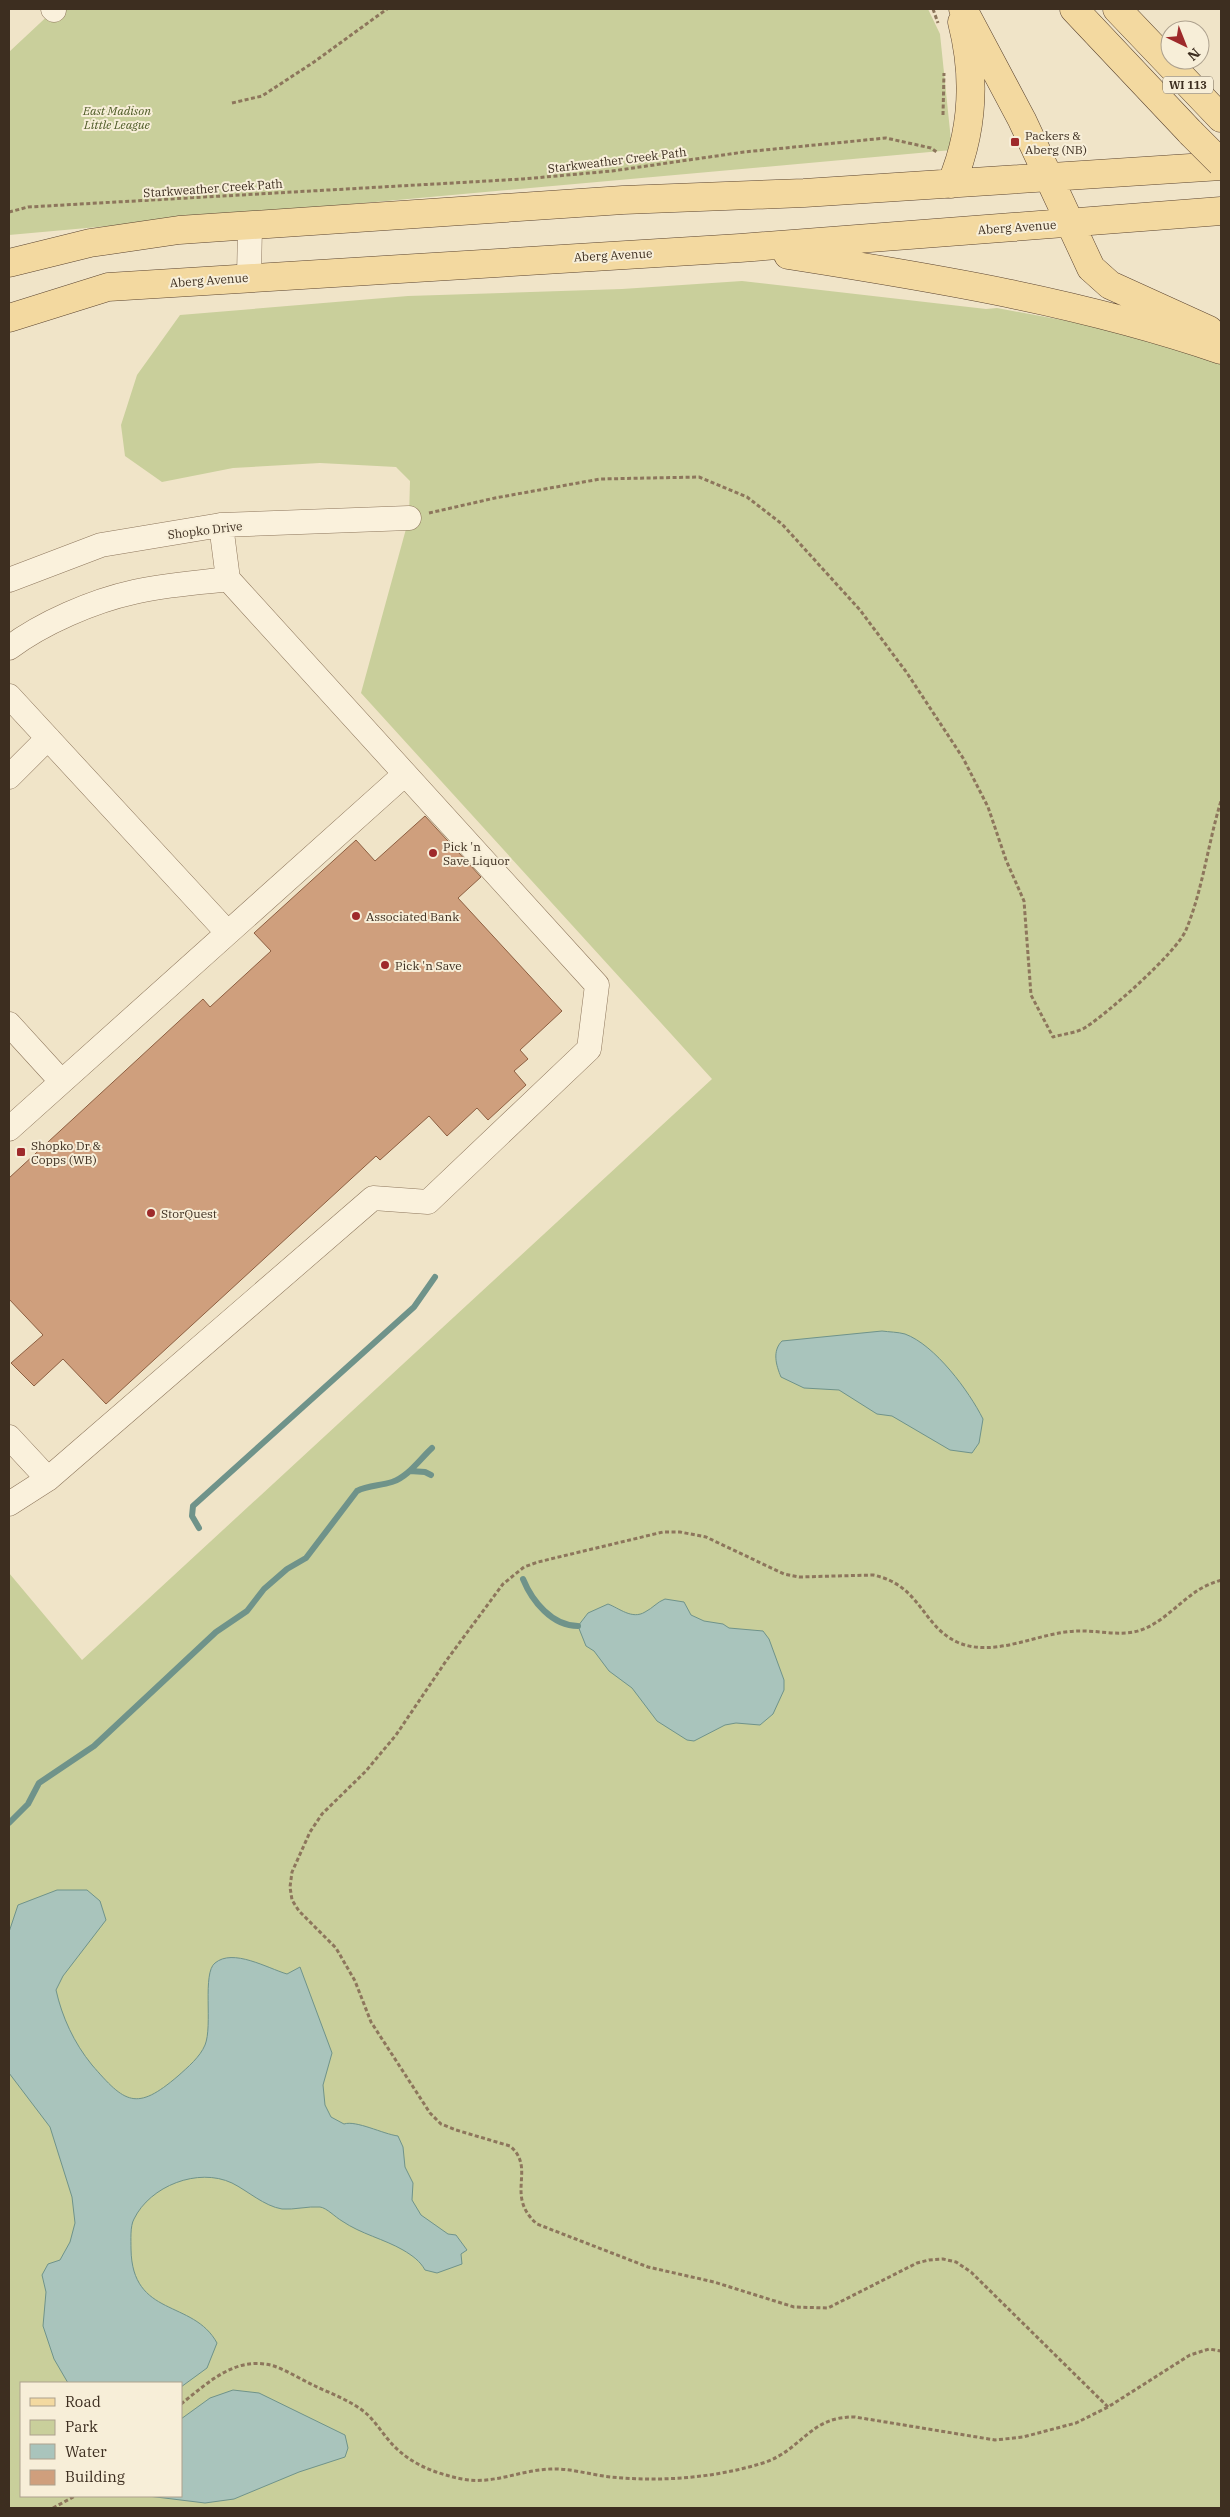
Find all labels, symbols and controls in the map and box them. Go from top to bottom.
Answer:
north arrow [1160,20,1210,70]
text: N [1184,44,1204,65]
road number: WI 113 [1163,76,1213,94]
park label: East Madison Little League [82,103,151,132]
place label: Packers & Aberg (NB) [1025,128,1087,157]
marker: Packers & Aberg (NB) [1009,136,1021,148]
street label: Starkweather Creek Path [547,144,688,176]
street label: Starkweather Creek Path [143,176,284,200]
street label: Aberg Avenue [977,217,1057,237]
street label: Aberg Avenue [573,245,653,265]
street label: Aberg Avenue [169,270,249,290]
street label: Shopko Drive [167,518,243,542]
place label: Pick 'n Save Liquor [443,839,510,868]
marker: Pick 'n Save Liquor [427,847,439,859]
place label: Associated Bank [366,909,459,924]
marker: Associated Bank [350,910,362,922]
place label: Pick 'n Save [395,958,462,973]
marker: Pick 'n Save [379,959,391,971]
place label: Shopko Dr & Copps (WB) [31,1138,102,1167]
marker: Shopko Dr & Copps (WB) [15,1146,27,1158]
place label: StorQuest [161,1206,217,1221]
marker: StorQuest [145,1207,157,1219]
legend [20,2382,182,2497]
text: Road [65,2392,101,2411]
text: Park [65,2417,98,2436]
text: Water [65,2442,107,2461]
text: Building [65,2467,125,2486]

